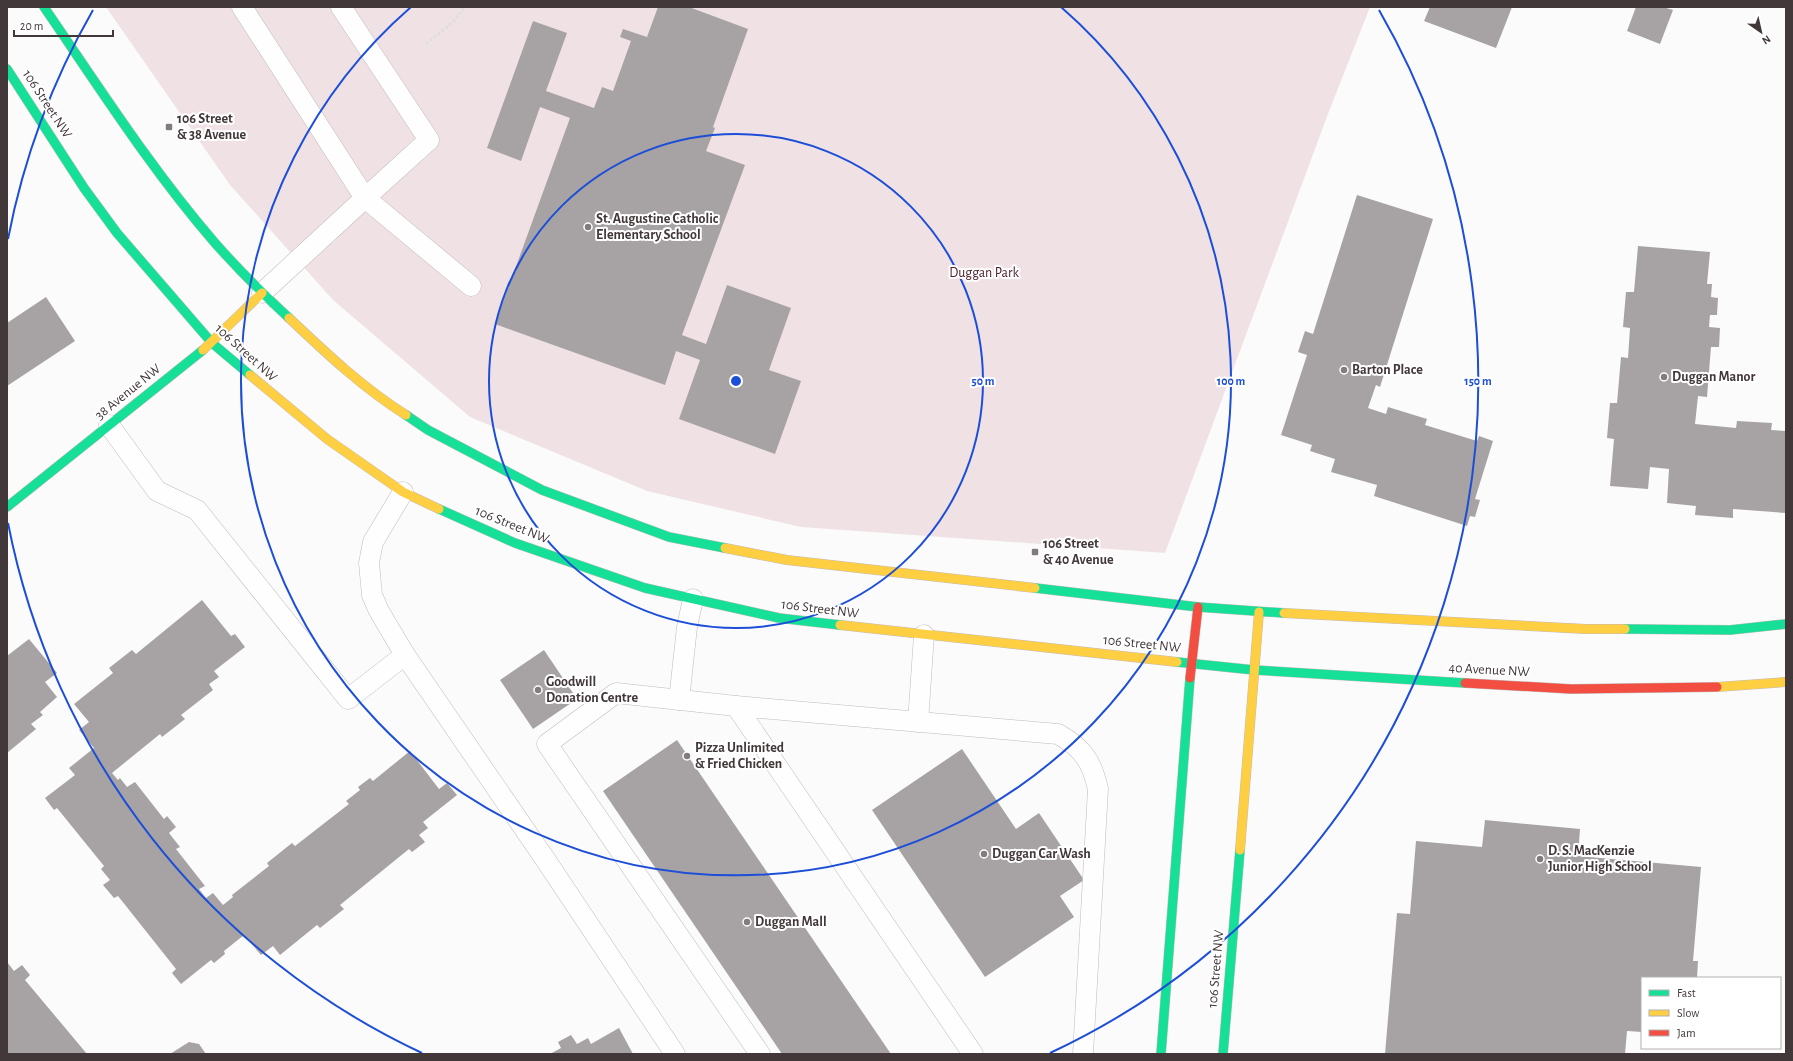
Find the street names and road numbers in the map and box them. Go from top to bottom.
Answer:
street label: 106 Street NW [20,67,74,141]
street label: 106 Street NW [212,322,280,385]
street label: 38 Avenue NW [93,361,164,423]
street label: 106 Street NW [473,504,551,546]
street label: 106 Street NW [780,597,860,621]
street label: 106 Street NW [1102,633,1182,655]
street label: 40 Avenue NW [1448,661,1530,679]
street label: 106 Street NW [1206,929,1226,1009]

